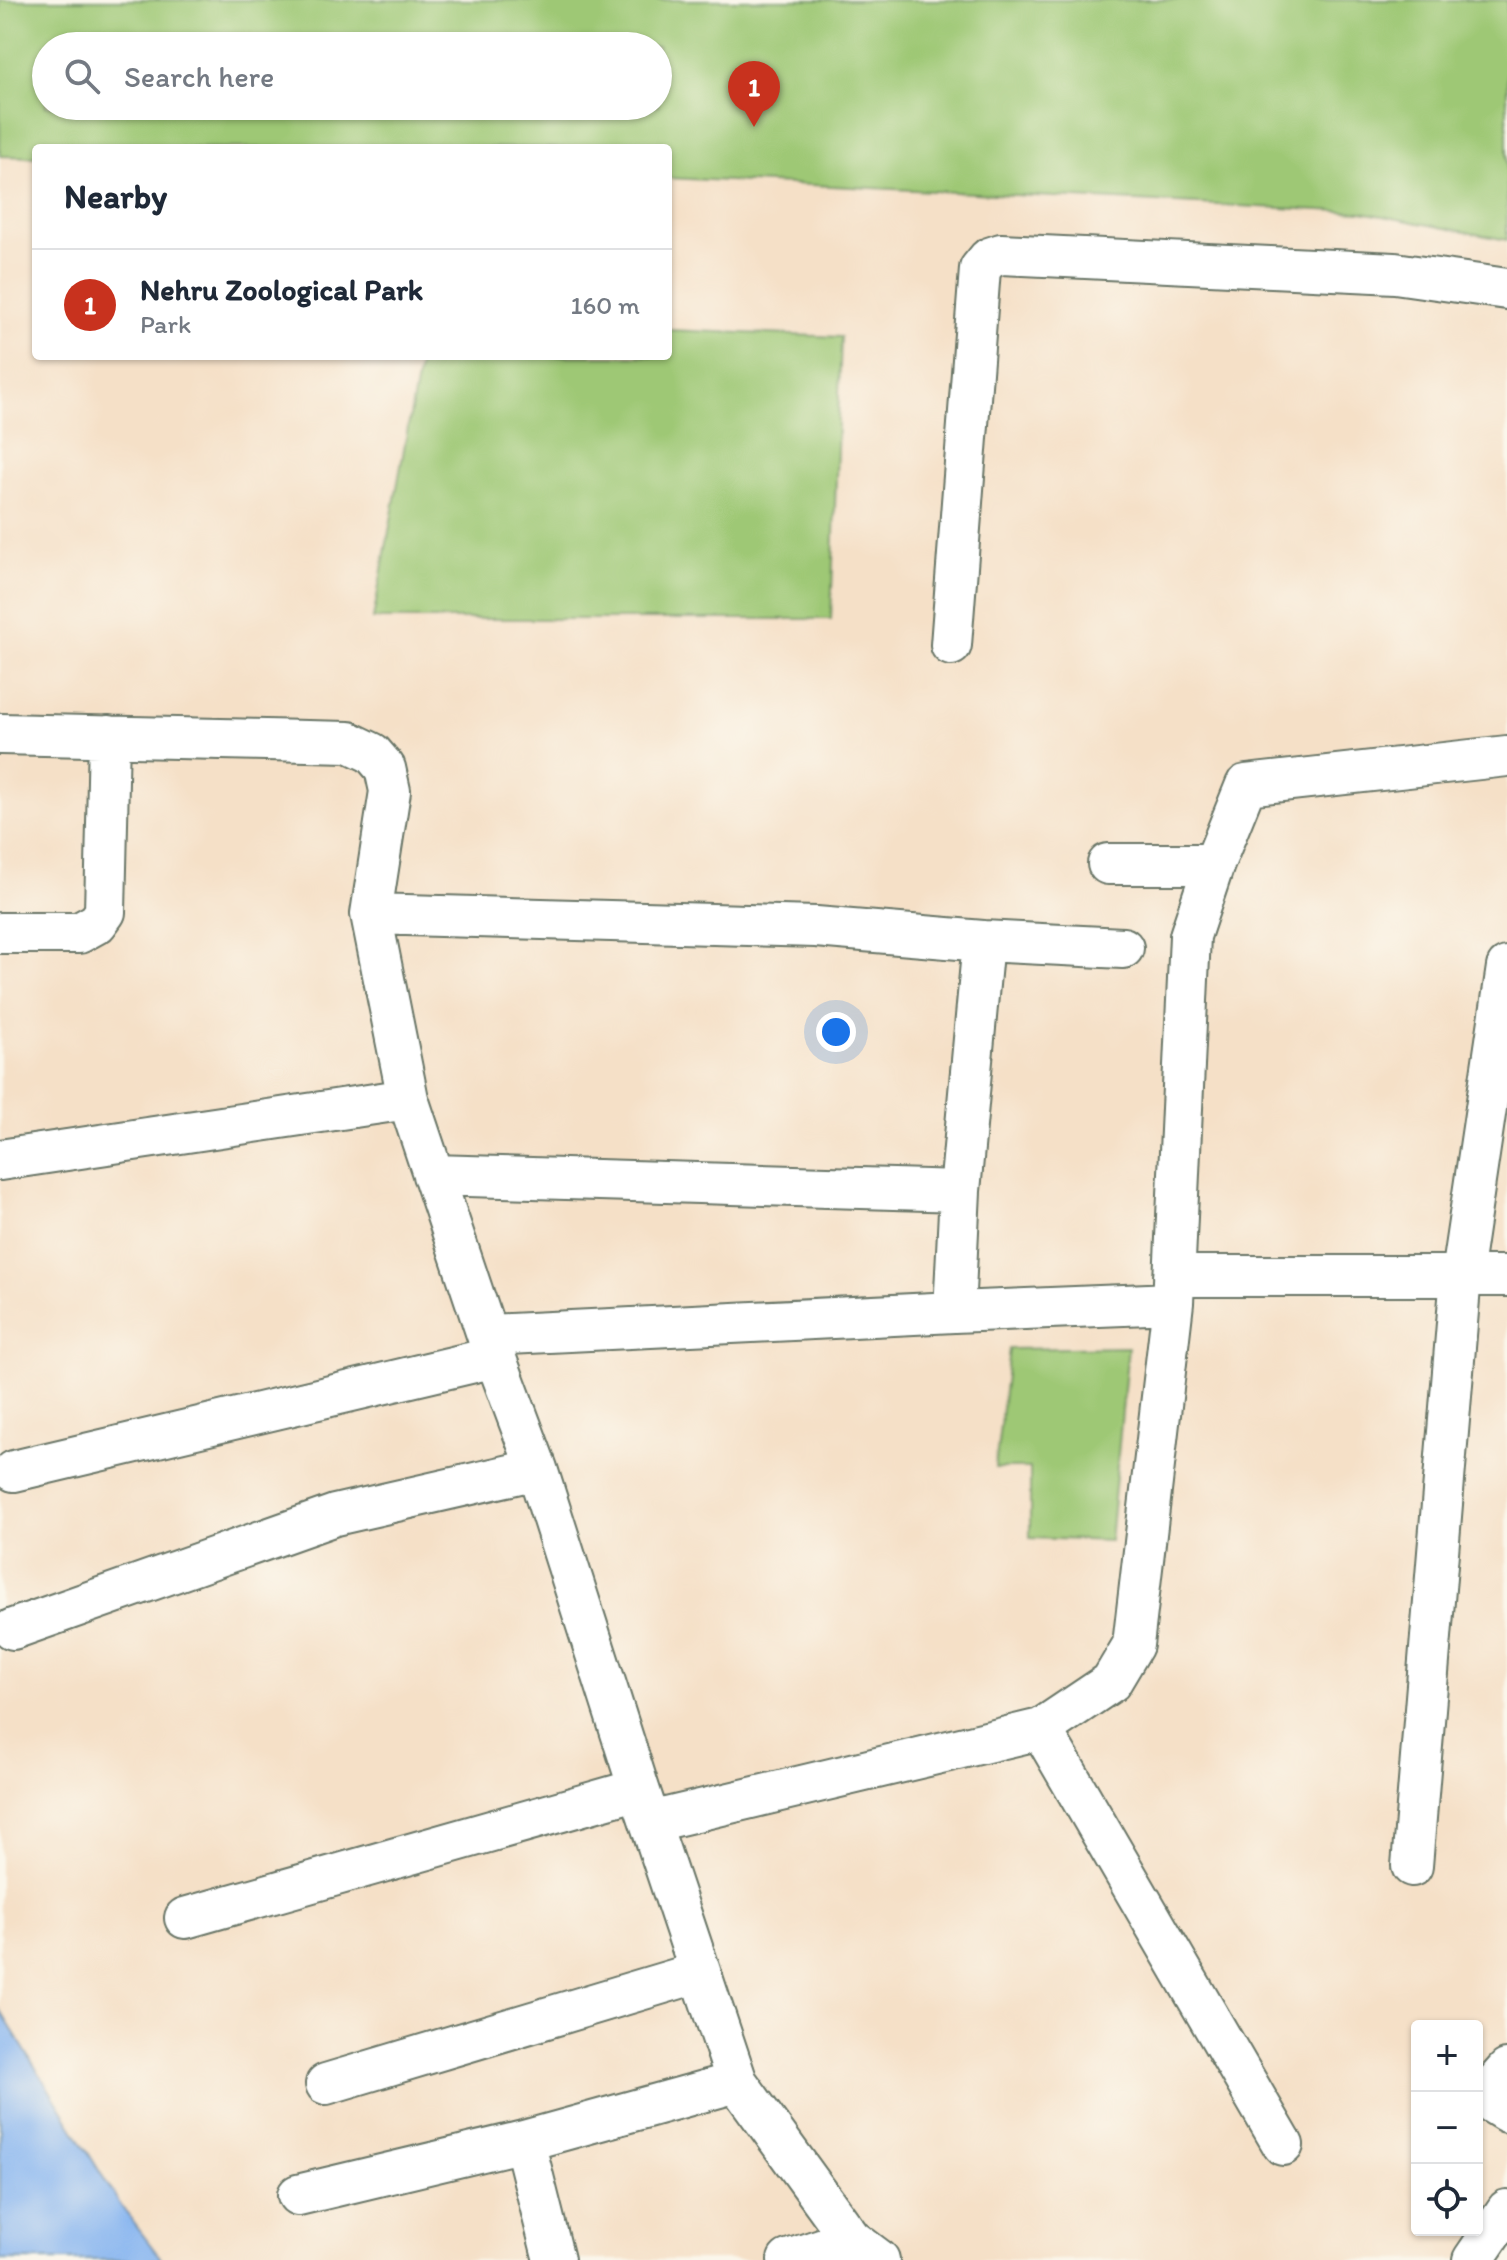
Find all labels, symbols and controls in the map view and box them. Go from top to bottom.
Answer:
search box [32,32,672,120]
icon: search [60,54,104,98]
text: Search here [124,58,274,95]
pin: 1 [728,61,780,127]
text: Nearby [64,176,167,217]
text: Nehru Zoological Park [140,271,423,308]
text: 1 [84,289,96,321]
text: 160 m [570,289,640,321]
text: Park [140,308,191,340]
your location [816,1012,856,1052]
map controls [1411,2020,1483,2236]
button: + [1411,2020,1483,2092]
button: − [1411,2092,1483,2164]
button: locate [1411,2164,1483,2236]

